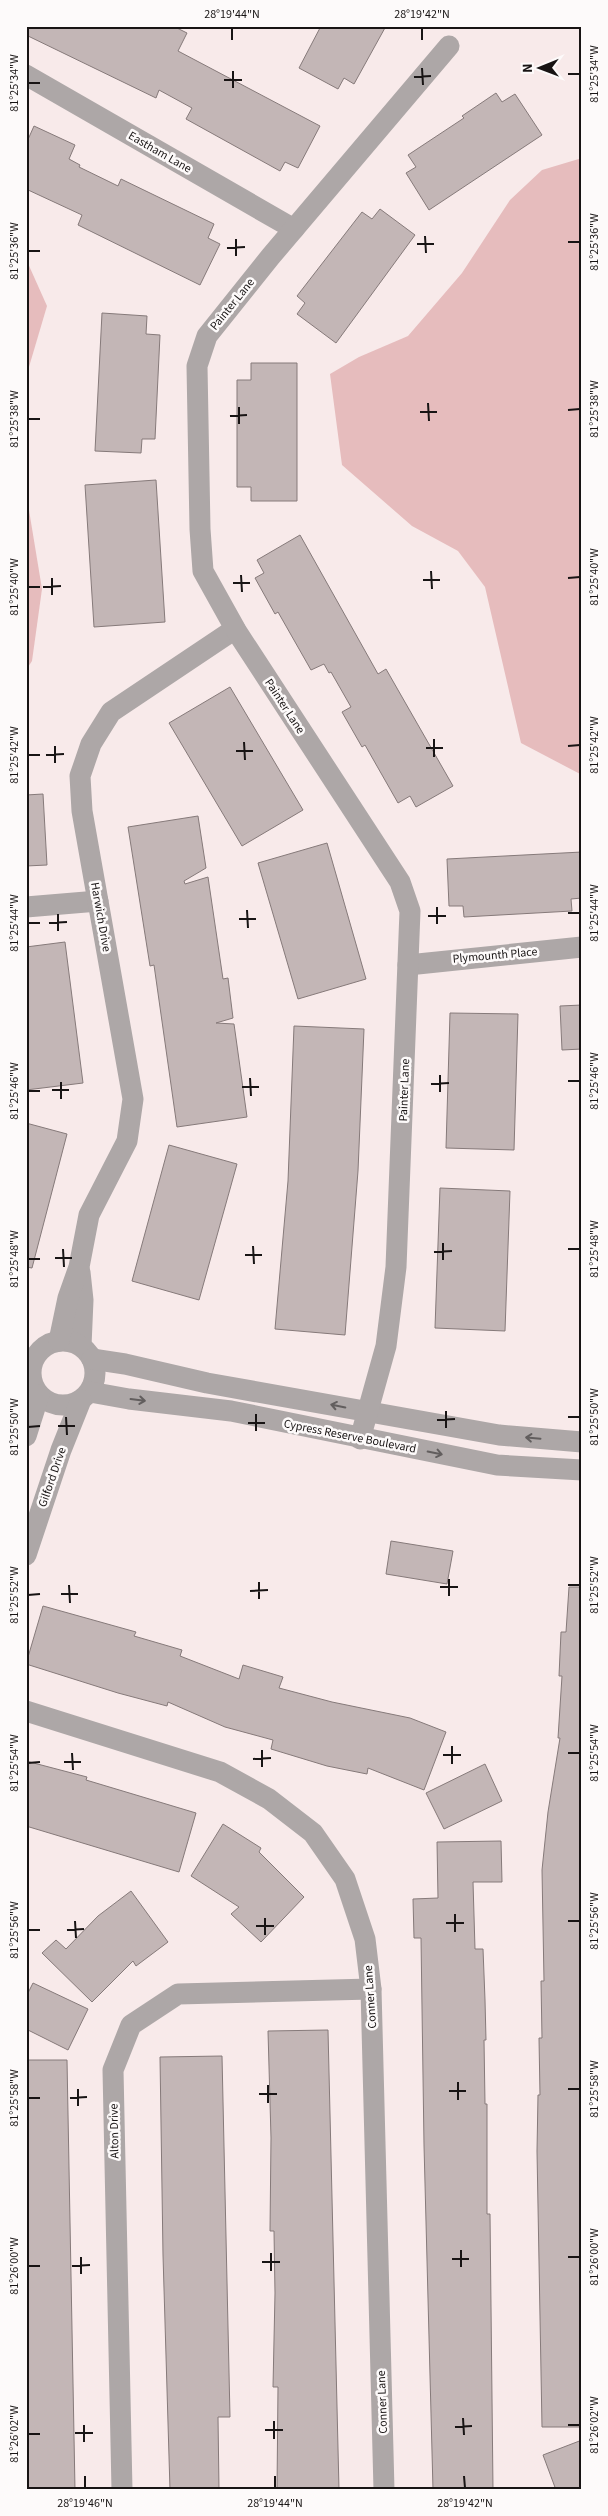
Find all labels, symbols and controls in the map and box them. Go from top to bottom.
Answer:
text: 28°19'44"N [204,6,260,23]
text: 28°19'42"N [394,6,450,23]
north arrow [516,42,566,92]
text: 81°25'34"W [586,45,603,103]
text: 81°25'34"W [6,54,23,112]
text: N [518,63,538,73]
street label: Eastham Lane [125,127,195,177]
text: 81°25'36"W [586,213,603,271]
text: 81°25'36"W [6,222,23,280]
street label: Painter Lane [206,275,259,334]
text: 81°25'38"W [586,380,603,438]
text: 81°25'38"W [6,390,23,448]
text: 81°25'40"W [586,548,603,606]
text: 81°25'40"W [6,558,23,616]
street label: Painter Lane [260,675,309,737]
text: 81°25'42"W [586,716,603,774]
text: 81°25'42"W [6,726,23,784]
street label: Harwich Drive [86,881,115,953]
text: 81°25'44"W [586,884,603,942]
text: 81°25'44"W [6,894,23,952]
street label: Plymounth Place [452,943,538,968]
text: 81°25'46"W [586,1052,603,1110]
street label: Painter Lane [395,1058,414,1122]
text: 81°25'46"W [6,1062,23,1120]
text: 81°25'48"W [586,1220,603,1278]
text: 81°25'48"W [6,1230,23,1288]
text: 81°25'50"W [586,1388,603,1446]
one-way arrow [129,1395,145,1405]
text: 81°25'50"W [6,1398,23,1456]
one-way arrow [331,1401,347,1410]
street label: Cypress Reserve Boulevard [282,1415,418,1458]
one-way arrow [525,1433,541,1442]
street label: Gilford Drive [34,1445,71,1509]
one-way arrow [427,1448,443,1458]
text: 81°25'52"W [586,1556,603,1614]
text: 81°25'52"W [6,1566,23,1624]
text: 81°25'54"W [586,1724,603,1782]
text: 81°25'54"W [6,1734,23,1792]
text: 81°25'56"W [586,1892,603,1950]
text: 81°25'56"W [6,1901,23,1959]
street label: Conner Lane [360,1965,381,2029]
text: 81°25'58"W [586,2060,603,2118]
text: 81°25'58"W [6,2069,23,2127]
street label: Alton Drive [106,2103,123,2159]
text: 81°26'00"W [586,2228,603,2286]
text: 81°26'00"W [6,2237,23,2295]
street label: Conner Lane [373,2370,392,2434]
text: 81°26'02"W [586,2396,603,2454]
text: 81°26'02"W [6,2405,23,2463]
text: 28°19'46"N [57,2495,113,2512]
text: 28°19'44"N [247,2495,303,2512]
text: 28°19'42"N [437,2495,493,2512]

